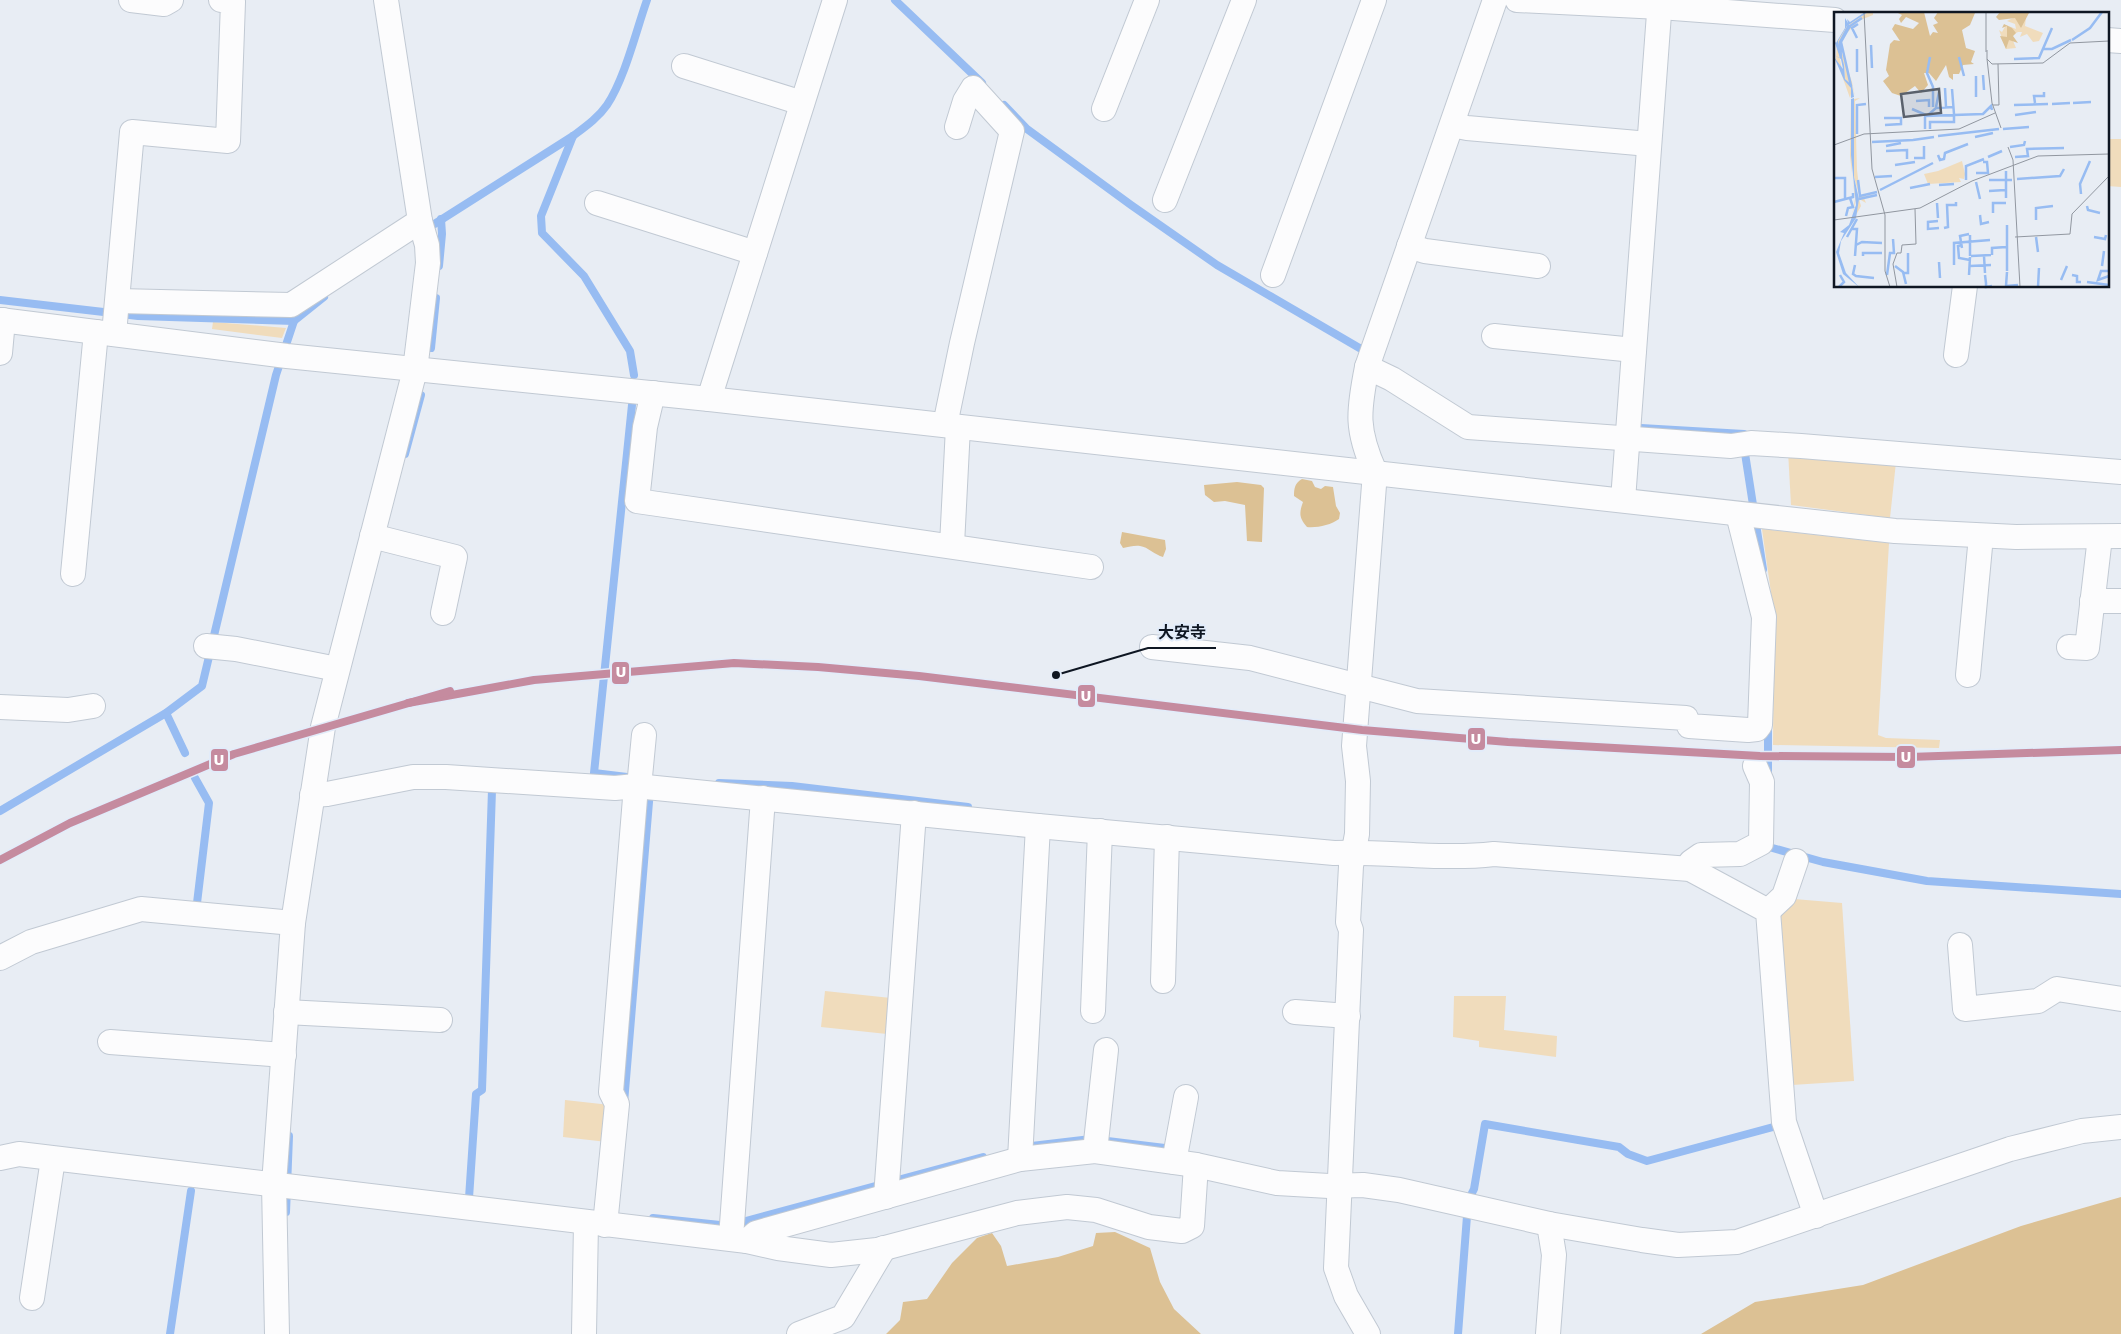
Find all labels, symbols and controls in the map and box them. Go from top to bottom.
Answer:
inset map [1834,12,2108,288]
callout: 大安寺 [1148,617,1216,648]
text: 大安寺 [1158,623,1206,642]
line badge: U [611,661,630,685]
text: U [615,664,627,680]
line badge: U [1077,684,1096,708]
text: U [1080,688,1092,704]
line badge: U [1467,727,1486,751]
text: U [1470,731,1482,747]
line badge: U [1896,745,1916,769]
line badge: U [210,748,229,772]
text: U [1900,749,1912,765]
text: U [213,752,225,768]

